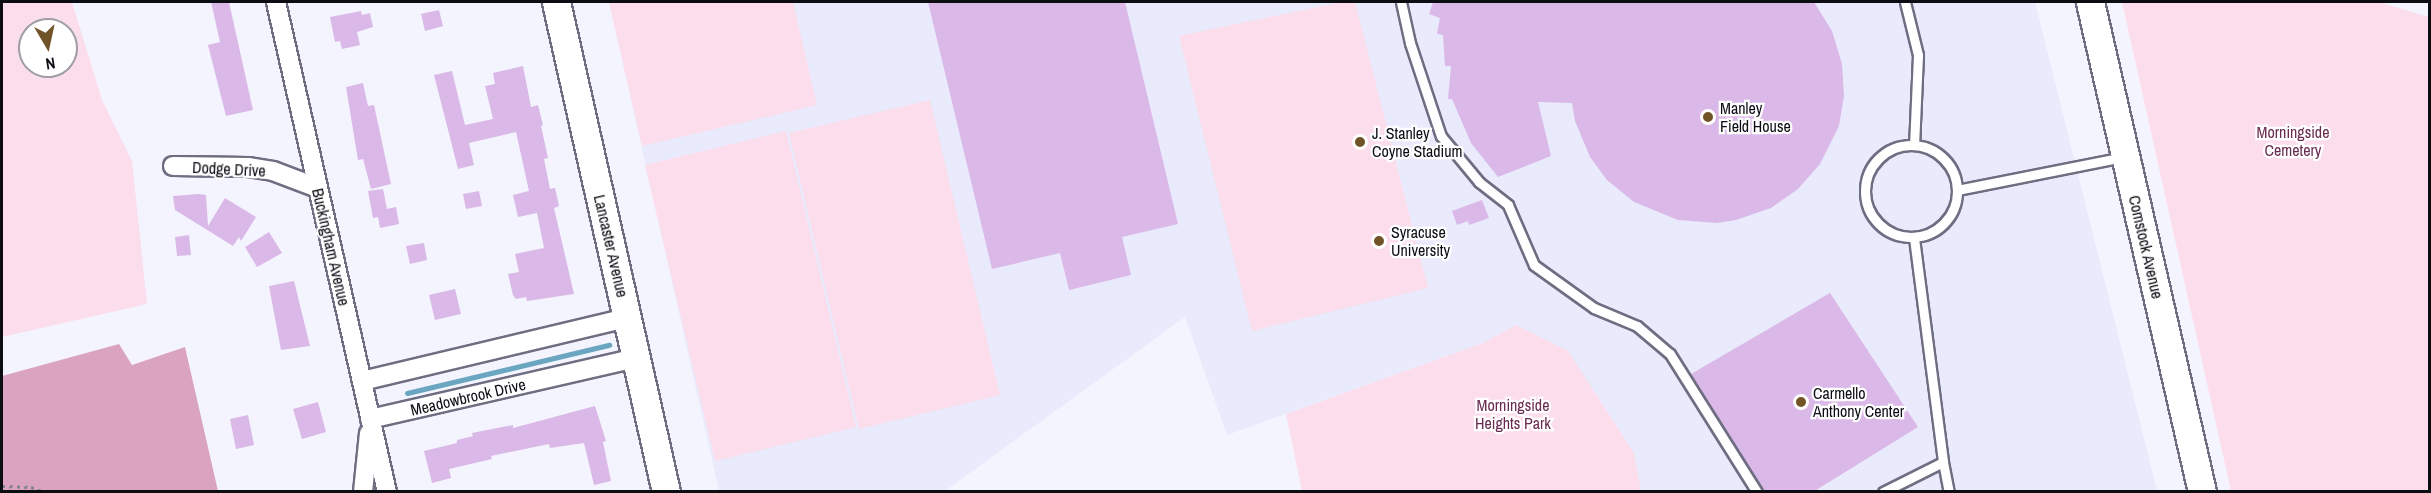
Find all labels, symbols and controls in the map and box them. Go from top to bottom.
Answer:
north arrow [18,18,78,78]
text: N [44,52,57,75]
place label: Manley Field House [1720,98,1791,136]
marker: Manley Field House [1701,110,1715,124]
park label: Morningside Cemetery [2257,122,2329,160]
place label: J. Stanley Coyne Stadium [1372,123,1462,161]
marker: J. Stanley Coyne Stadium [1353,135,1367,149]
street label: Dodge Drive [192,157,266,181]
street label: Buckingham Avenue [308,186,354,308]
street label: Lancaster Avenue [590,192,632,300]
street label: Comstock Avenue [2125,193,2167,301]
place label: Syracuse University [1391,222,1450,260]
marker: Syracuse University [1372,234,1386,248]
street label: Meadowbrook Drive [409,374,527,420]
place label: Carmello Anthony Center [1813,383,1904,421]
park label: Morningside Heights Park [1475,395,1551,433]
marker: Carmello Anthony Center [1794,395,1808,409]

